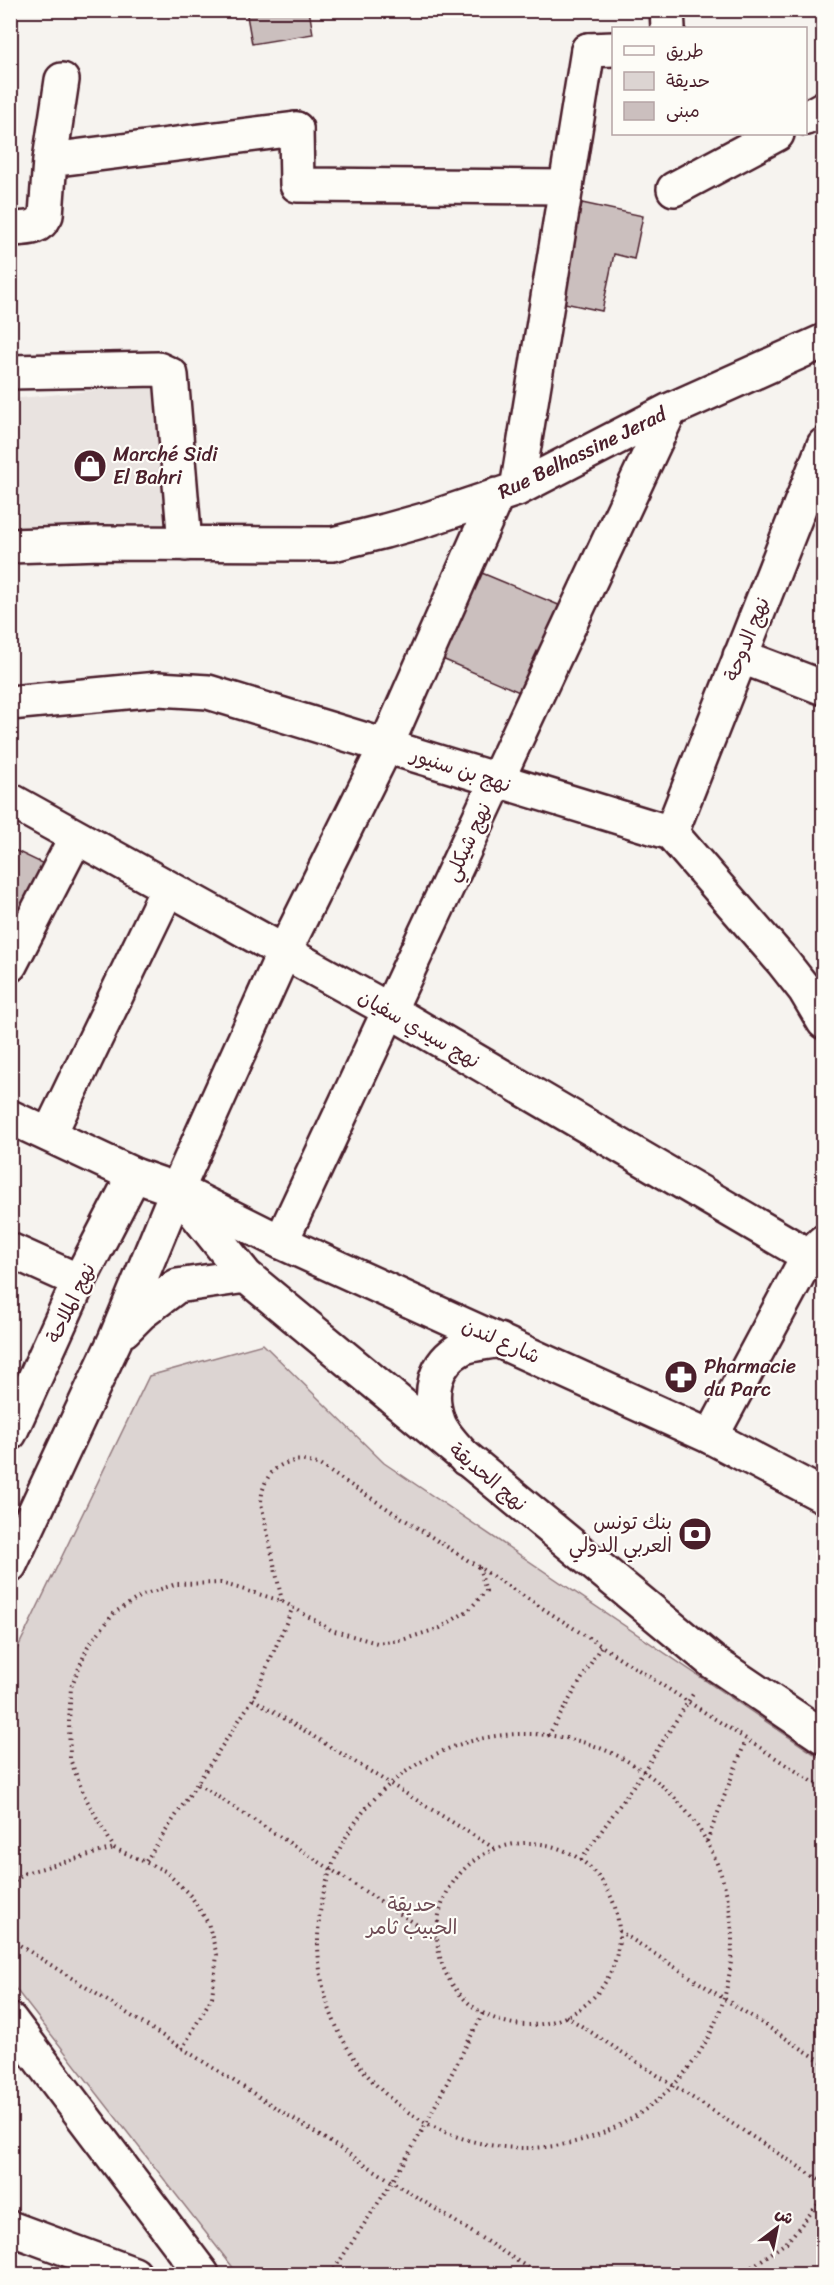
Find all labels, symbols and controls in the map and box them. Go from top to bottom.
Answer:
legend [612,27,807,135]
text: طريق [666,35,704,67]
text: حديقة [666,65,710,97]
text: مبنى [666,95,700,127]
street label: Rue Belhassine Jerad [492,396,674,509]
place label: Marché Sidi El Bahri [113,437,219,495]
shop icon: Marché Sidi El Bahri [72,448,108,484]
street label: نهج الدوحة [714,592,780,686]
street label: نهج بن سنيور [404,737,516,803]
street label: نهج شيكلي [434,797,502,887]
street label: نهج سيدي سفيان [351,980,487,1078]
street label: نهج الملاحة [36,1257,106,1349]
street label: شارع لندن [456,1308,546,1374]
place label: Pharmacie du Parc [704,1349,796,1407]
pharmacy icon: Pharmacie du Parc [663,1359,699,1395]
street label: نهج الحديقة [441,1433,535,1521]
place label: بنك تونس العربي الدولي [569,1505,672,1563]
bank icon: بنك تونس العربي الدولي [677,1516,713,1552]
park label: حديقة الحبيب ثامر [365,1887,457,1945]
north arrow [747,2198,807,2258]
text: ش [770,2199,800,2233]

